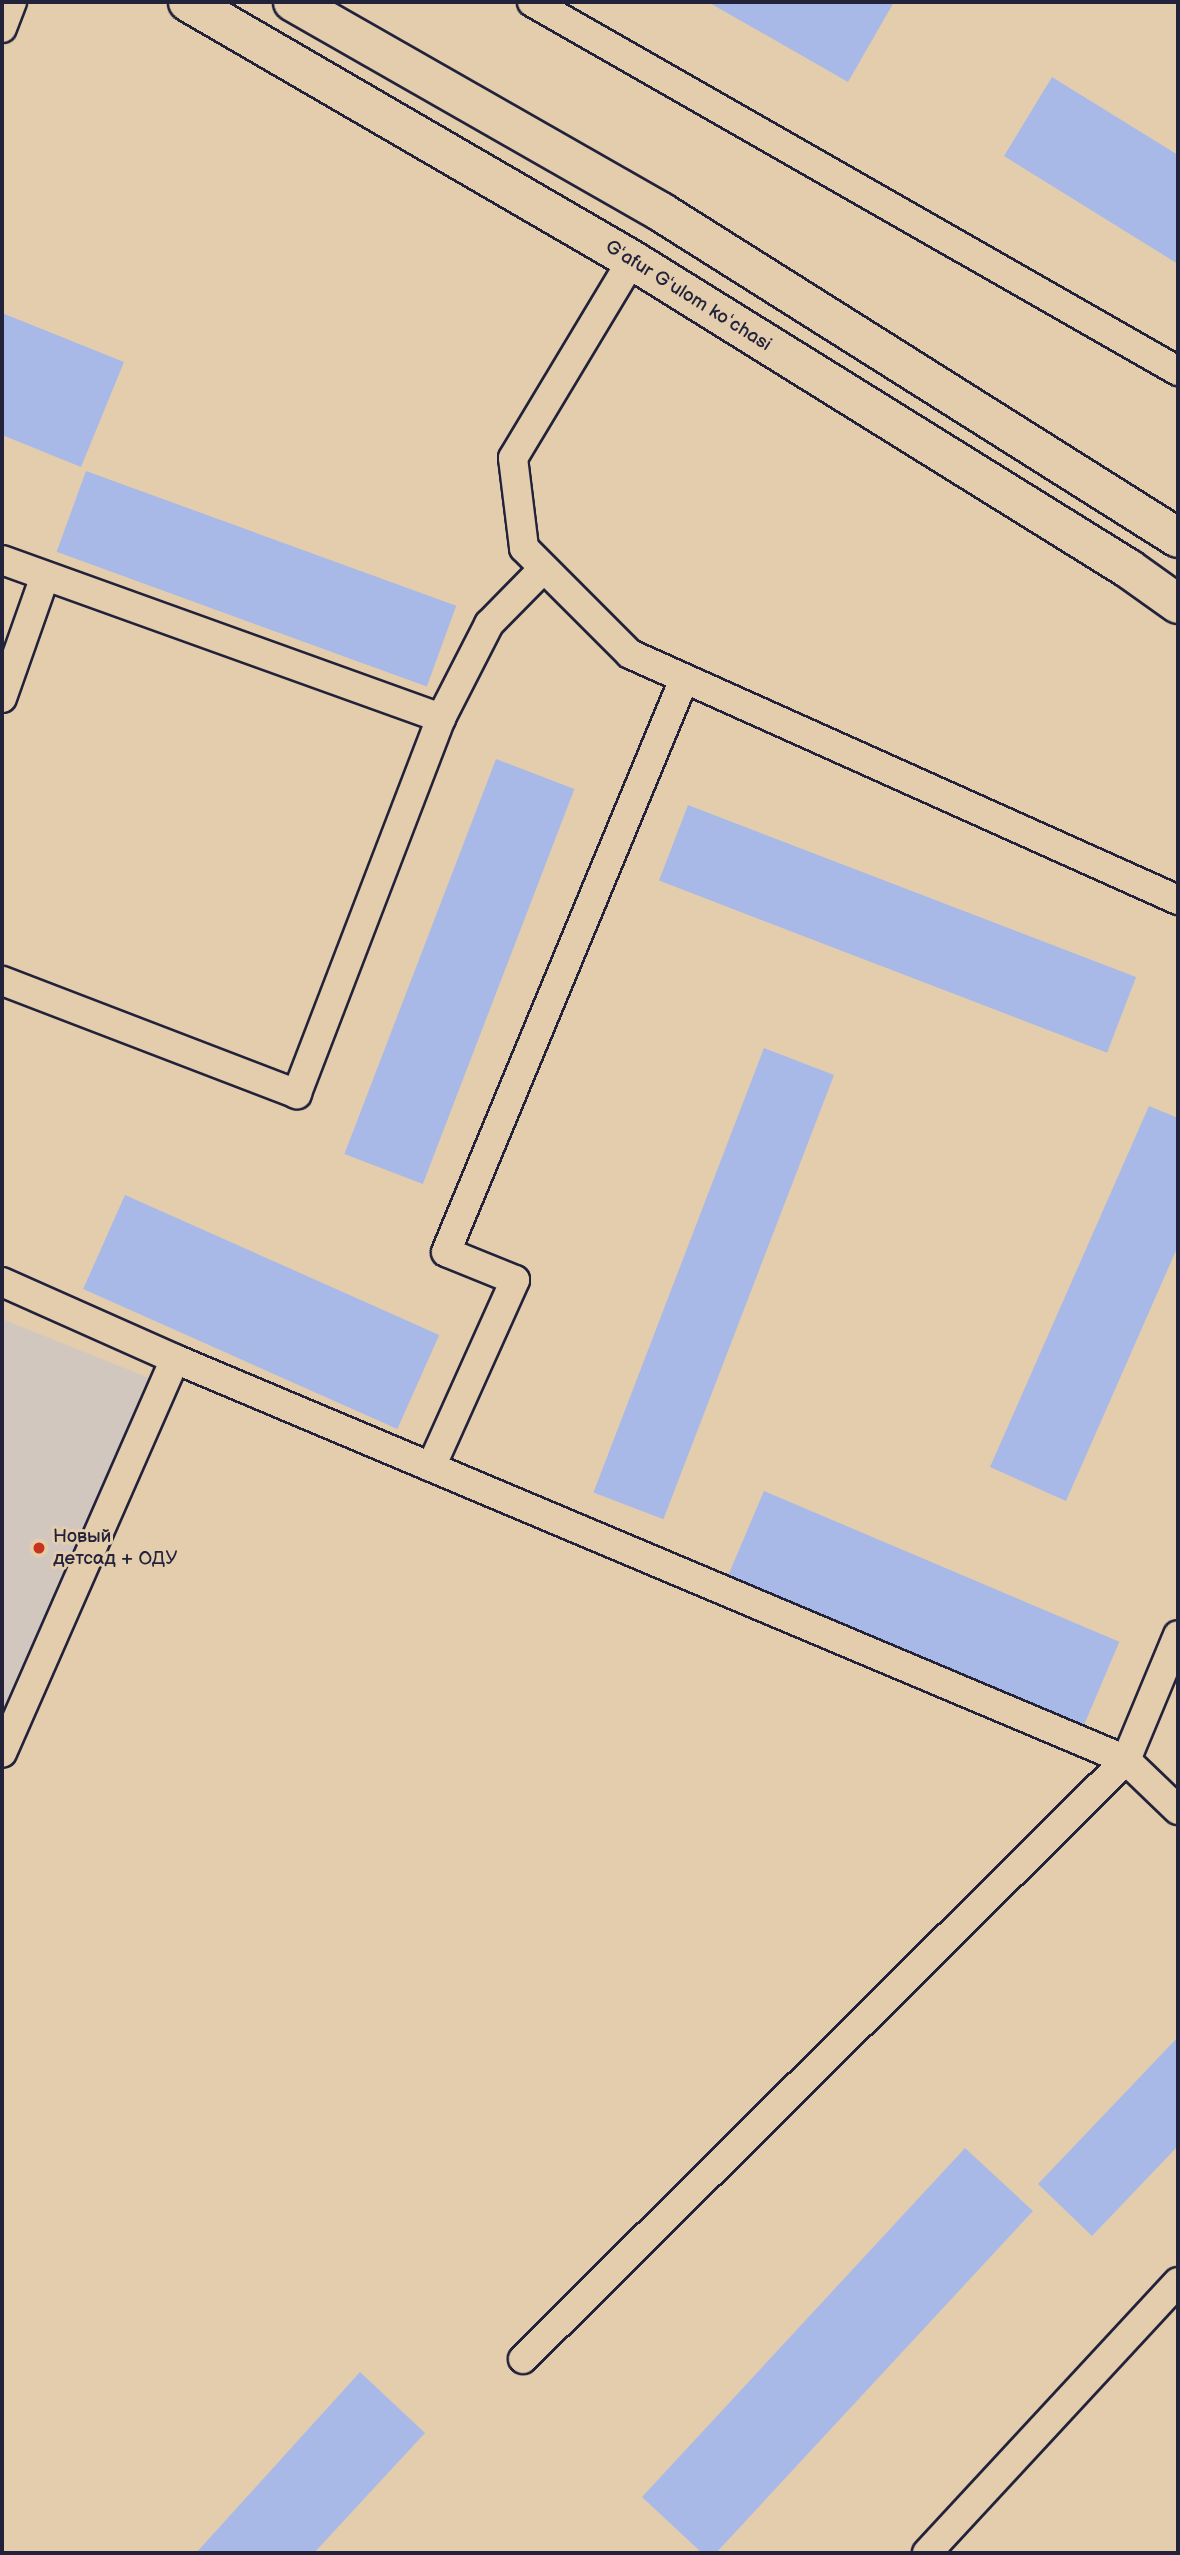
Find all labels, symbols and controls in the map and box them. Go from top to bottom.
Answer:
street label: Gʻafur Gʻulom koʻchasi [601,236,775,356]
place label: Новый детсад + ОДУ [53,1526,178,1570]
marker: Новый детсад + ОДУ [31,1540,47,1556]

